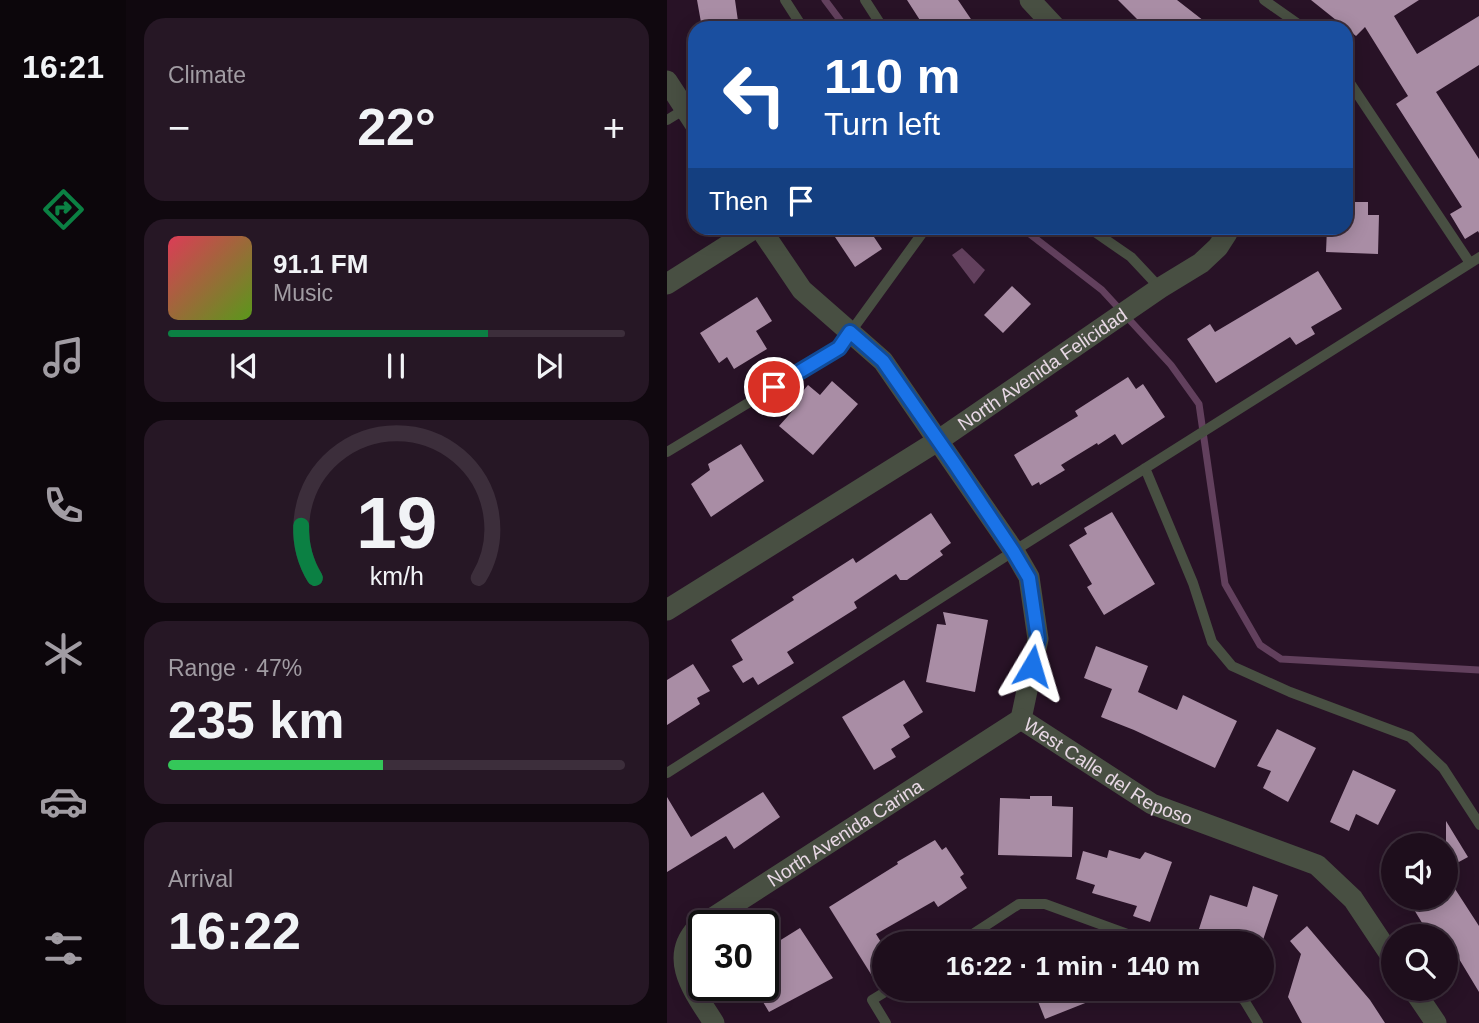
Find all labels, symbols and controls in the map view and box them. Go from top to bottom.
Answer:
text: 16:21 [22,49,104,85]
icon: left [709,49,800,140]
text: 110 m [824,49,960,103]
text: Climate [168,62,246,88]
text: 22° [357,98,436,156]
text: Turn left [824,106,940,142]
text: − [168,107,190,149]
text: + [603,107,625,149]
icon: arrive [782,182,820,220]
icon: directions [39,185,88,234]
text: Then [709,186,768,216]
text: 91.1 FM [273,249,368,279]
text: Music [273,280,333,306]
street label: North Avenida Felicidad [954,304,1131,435]
icon: music [39,333,88,382]
icon: previous [225,347,263,385]
icon: pause [377,347,415,385]
icon: next [530,347,568,385]
pin [744,357,804,417]
icon: arrive [755,368,793,406]
icon: phone [39,481,88,530]
text: 19 [356,482,437,563]
text: km/h [369,561,424,589]
icon: climate [39,629,88,678]
position arrow [995,629,1069,703]
text: Range · 47% [168,655,302,681]
text: 235 km [168,691,344,749]
street label: West Calle del Reposo [1020,714,1195,829]
street label: North Avenida Carina [764,775,927,891]
icon: car [39,777,88,826]
map controls [1381,833,1458,1001]
button: sound [1381,833,1458,910]
text: Arrival [168,866,233,892]
text: 16:22 [168,902,301,960]
speed limit sign: 30 [688,910,779,1001]
icon: filters [39,924,88,973]
button: search [1381,924,1458,1001]
text: 16:22 · 1 min · 140 m [946,951,1200,981]

